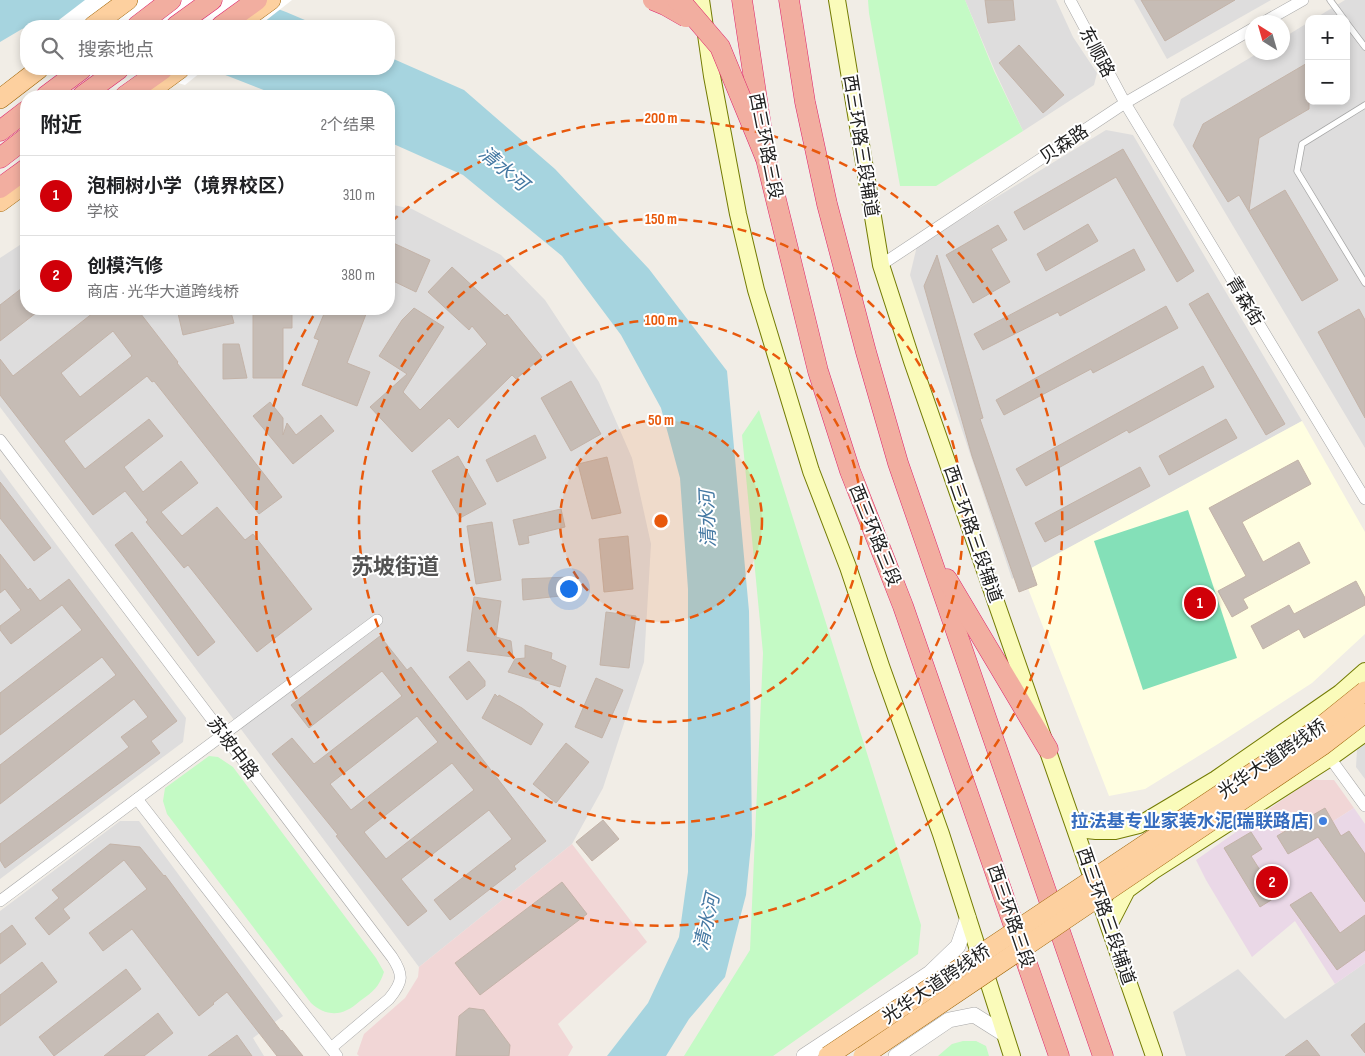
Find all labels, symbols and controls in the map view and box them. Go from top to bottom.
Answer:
north arrow [1245,15,1290,60]
map controls [1305,15,1350,105]
button: + [1305,15,1350,60]
search box [20,20,395,75]
street label: 东顺路 [1075,23,1119,81]
icon: search [38,34,66,62]
text: 搜索地点 [78,39,154,62]
button: − [1305,60,1350,105]
street label: 西三环路三段辅道 [839,73,882,219]
street label: 西三环路三段 [745,91,786,201]
text: 200 m [644,109,678,128]
text: 附近 [40,113,82,138]
text: 2个结果 [320,116,375,135]
street label: 贝森路 [1036,121,1093,168]
water label: 清水河 [474,142,535,199]
text: 泡桐树小学（境界校区） [87,175,296,198]
text: 1 [53,186,59,205]
text: 310 m [343,186,375,205]
text: 学校 [87,203,119,222]
text: 150 m [645,210,677,229]
text: 创模汽修 [87,255,163,278]
text: 2 [52,266,60,285]
text: 380 m [341,266,375,285]
street label: 青森街 [1222,273,1267,330]
text: 商店 · 光华大道跨线桥 [87,283,239,302]
text: 100 m [645,311,677,330]
text: 50 m [648,411,674,430]
street label: 西三环路三段辅道 [939,463,1006,606]
street label: 西三环路三段 [845,481,905,589]
water label: 清水河 [696,486,721,548]
centre of rings [652,512,670,530]
district label: 苏坡街道 [351,554,439,581]
your location [556,576,582,602]
pin: 1 [1184,584,1216,622]
street label: 苏坡中路 [203,713,263,783]
street label: 光华大道跨线桥 [1214,715,1330,803]
place label: 拉法基专业家装水泥(瑞联路店) [1071,811,1313,832]
marker: 拉法基专业家装水泥(瑞联路店) [1317,815,1329,827]
street label: 西三环路三段辅道 [1072,845,1139,988]
street label: 西三环路三段 [983,862,1038,971]
pin: 2 [1256,863,1288,901]
water label: 清水河 [690,888,726,953]
street label: 光华大道跨线桥 [878,940,994,1028]

